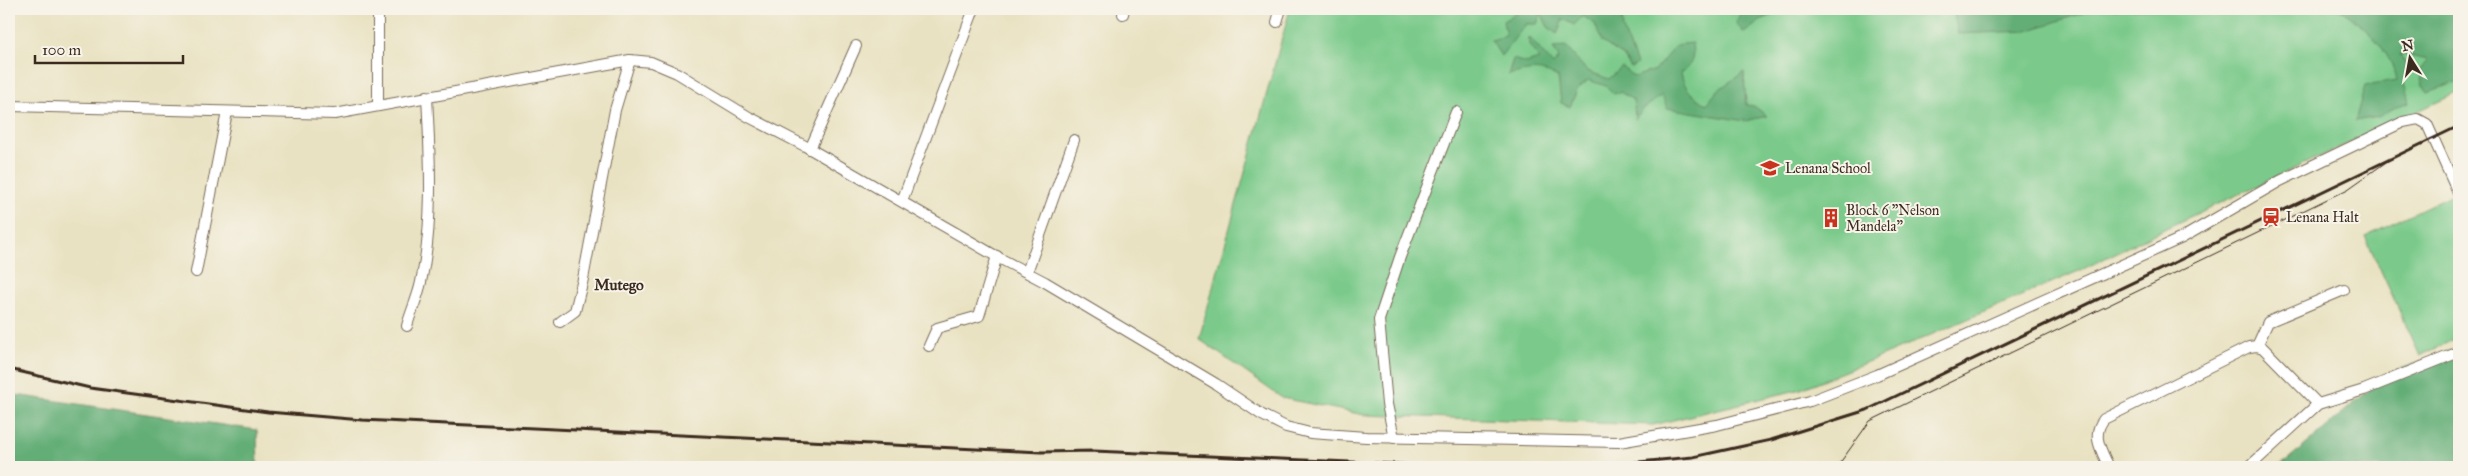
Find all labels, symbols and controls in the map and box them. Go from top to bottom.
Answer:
scale bar [35,32,182,64]
north arrow [2386,32,2436,82]
text: N [2400,36,2415,55]
text: 100 m [42,41,82,59]
school or university icon: Lenana School [1759,157,1781,179]
place label: Lenana School [1785,160,1871,177]
place label: Block 6 "Nelson Mandela" [1846,202,1940,235]
station icon: Lenana Halt [2260,206,2282,228]
building icon: Block 6 "Nelson Mandela" [1820,207,1842,229]
place label: Lenana Halt [2286,209,2359,226]
district label: Mutego [594,276,644,295]

